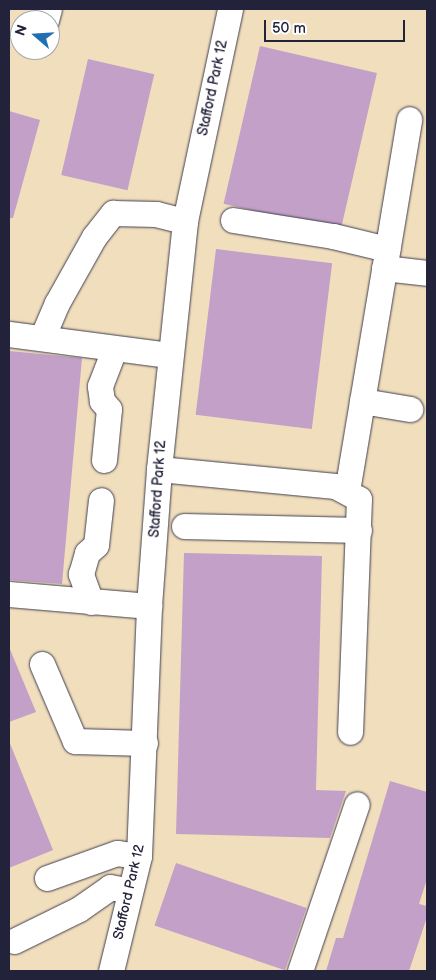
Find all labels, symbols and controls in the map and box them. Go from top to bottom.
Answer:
north arrow [10,10,60,60]
scale bar [266,10,407,42]
text: 50 m [272,19,306,38]
text: N [12,23,31,38]
street label: Stafford Park 12 [195,39,231,137]
street label: Stafford Park 12 [146,440,170,538]
street label: Stafford Park 12 [110,843,148,941]

